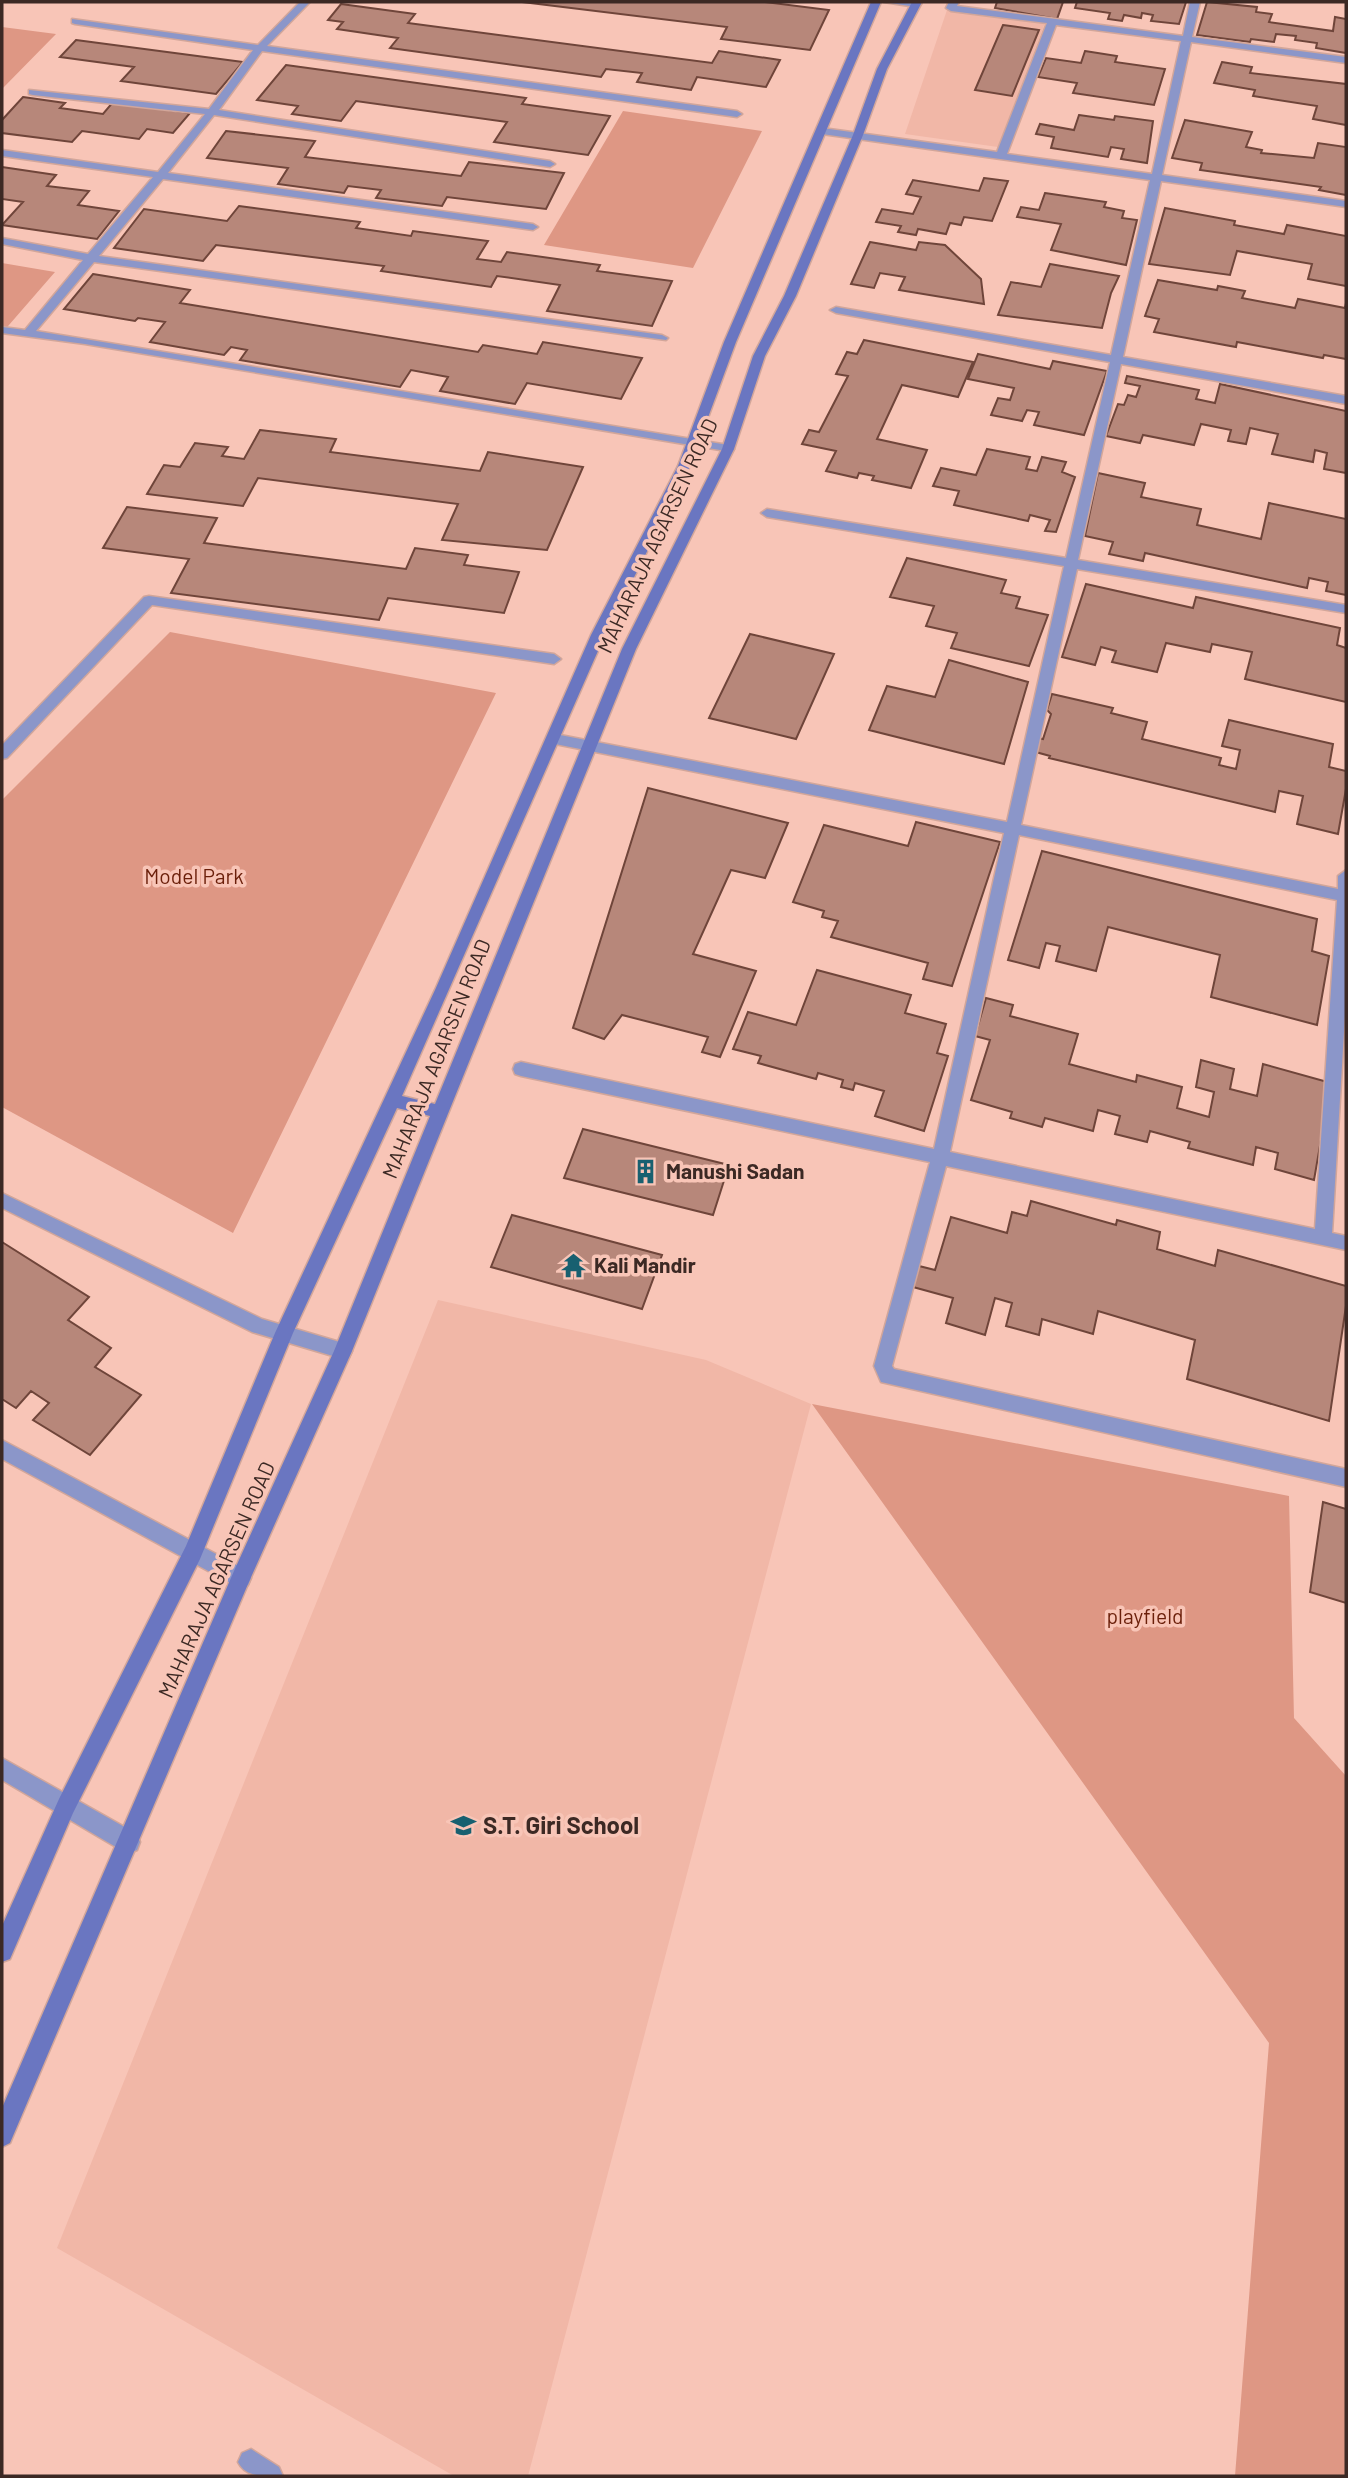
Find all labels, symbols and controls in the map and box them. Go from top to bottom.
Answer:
street label: MAHARAJA AGARSEN ROAD [591,414,722,657]
park label: Model Park [144,863,244,888]
street label: MAHARAJA AGARSEN ROAD [376,935,495,1182]
building icon: Manushi Sadan [632,1158,660,1186]
place label: Manushi Sadan [666,1158,805,1183]
temple icon: Kali Mandir [560,1252,588,1280]
place label: Kali Mandir [594,1252,696,1277]
street label: MAHARAJA AGARSEN ROAD [152,1457,279,1701]
park label: playfield [1106,1603,1184,1628]
place label: S.T. Giri School [483,1810,639,1839]
school or university icon: S.T. Giri School [449,1812,477,1840]

